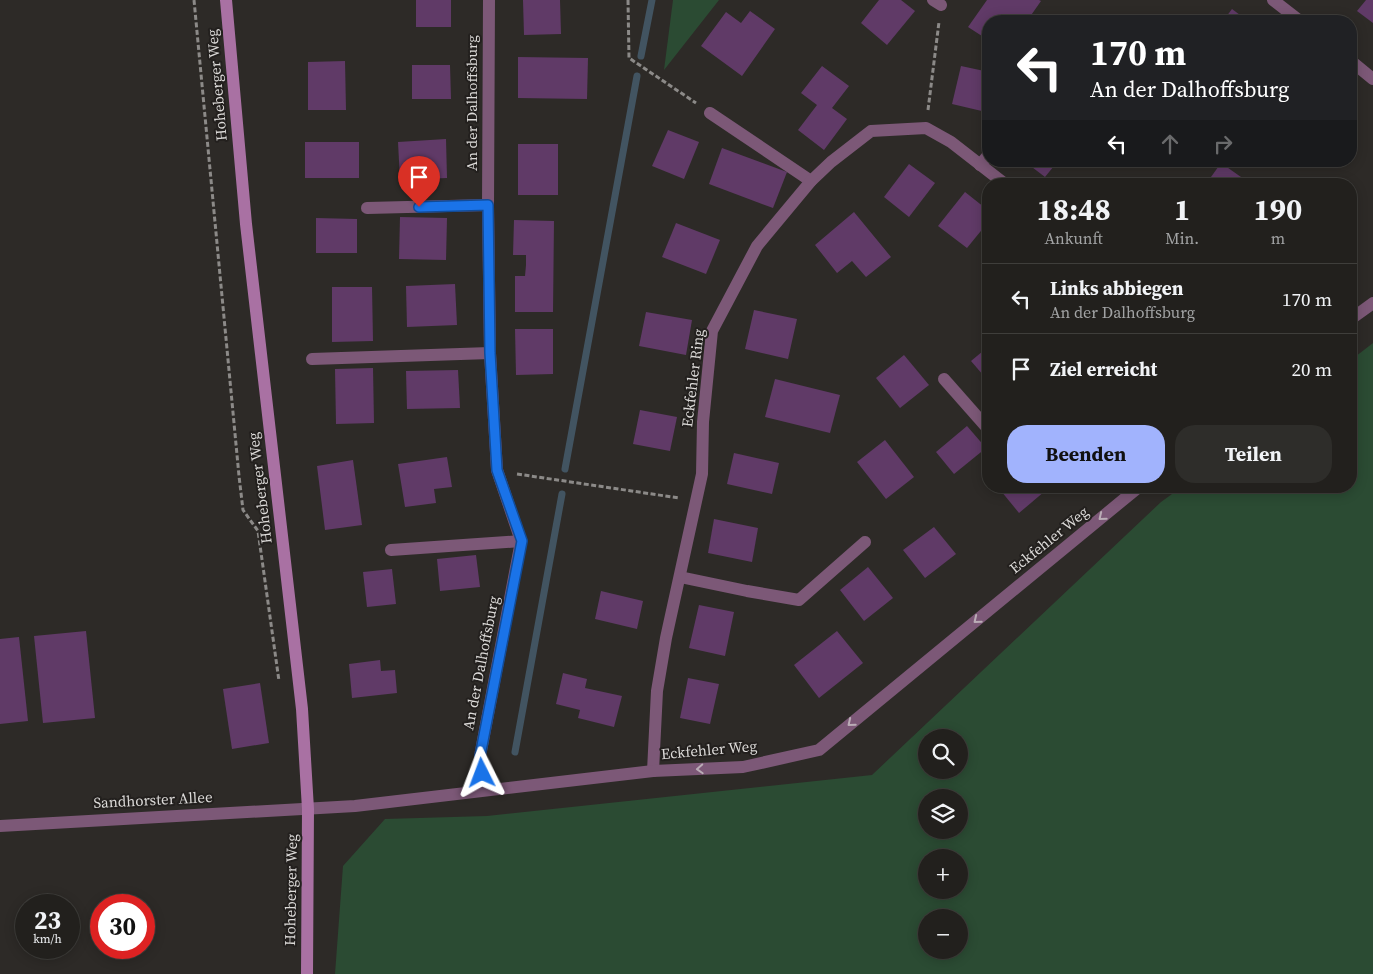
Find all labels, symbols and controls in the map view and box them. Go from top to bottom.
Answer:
street label: Hoheberger Weg [201,28,232,142]
text: 170 m [1090,29,1186,77]
street label: An der Dalhoffsburg [461,35,482,171]
icon: left [1007,35,1072,100]
text: An der Dalhoffsburg [1090,74,1289,104]
icon: left [1103,130,1131,158]
icon: ahead [1156,130,1184,158]
icon: right [1209,130,1237,158]
pin [398,156,440,207]
icon: arrive [405,163,433,191]
text: 18:48 [1037,189,1111,230]
text: 1 [1174,189,1190,230]
text: 190 [1254,189,1302,230]
text: Ankunft [1044,227,1103,249]
text: Min. [1165,227,1199,249]
text: m [1271,227,1285,249]
text: Links abbiegen [1050,275,1183,301]
icon: left [1007,285,1035,313]
text: 170 m [1282,286,1332,312]
text: An der Dalhoffsburg [1050,301,1195,323]
street label: Eckfehler Ring [676,327,709,428]
icon: arrive [1007,355,1035,383]
text: Ziel erreicht [1050,356,1157,382]
text: 20 m [1291,356,1332,382]
button: Beenden [1007,425,1165,483]
button: Teilen [1175,425,1332,483]
street label: Hoheberger Weg [242,431,277,545]
street label: Eckfehler Weg [1005,501,1093,578]
one-way arrow [1099,512,1108,521]
street label: An der Dalhoffsburg [457,594,504,732]
one-way arrow [974,615,983,623]
one-way arrow [848,718,857,726]
map controls [918,729,968,959]
button: search [918,729,968,779]
street label: Eckfehler Weg [660,735,758,764]
position arrow [455,746,507,798]
one-way arrow [696,763,704,774]
street label: Sandhorster Allee [93,786,213,813]
button: layers [918,789,968,839]
street label: Hoheberger Weg [279,834,302,946]
button: + [918,849,968,899]
speed limit sign: 30 [90,894,155,959]
text: 23 [34,903,61,937]
button: − [918,909,968,959]
text: km/h [33,931,62,947]

